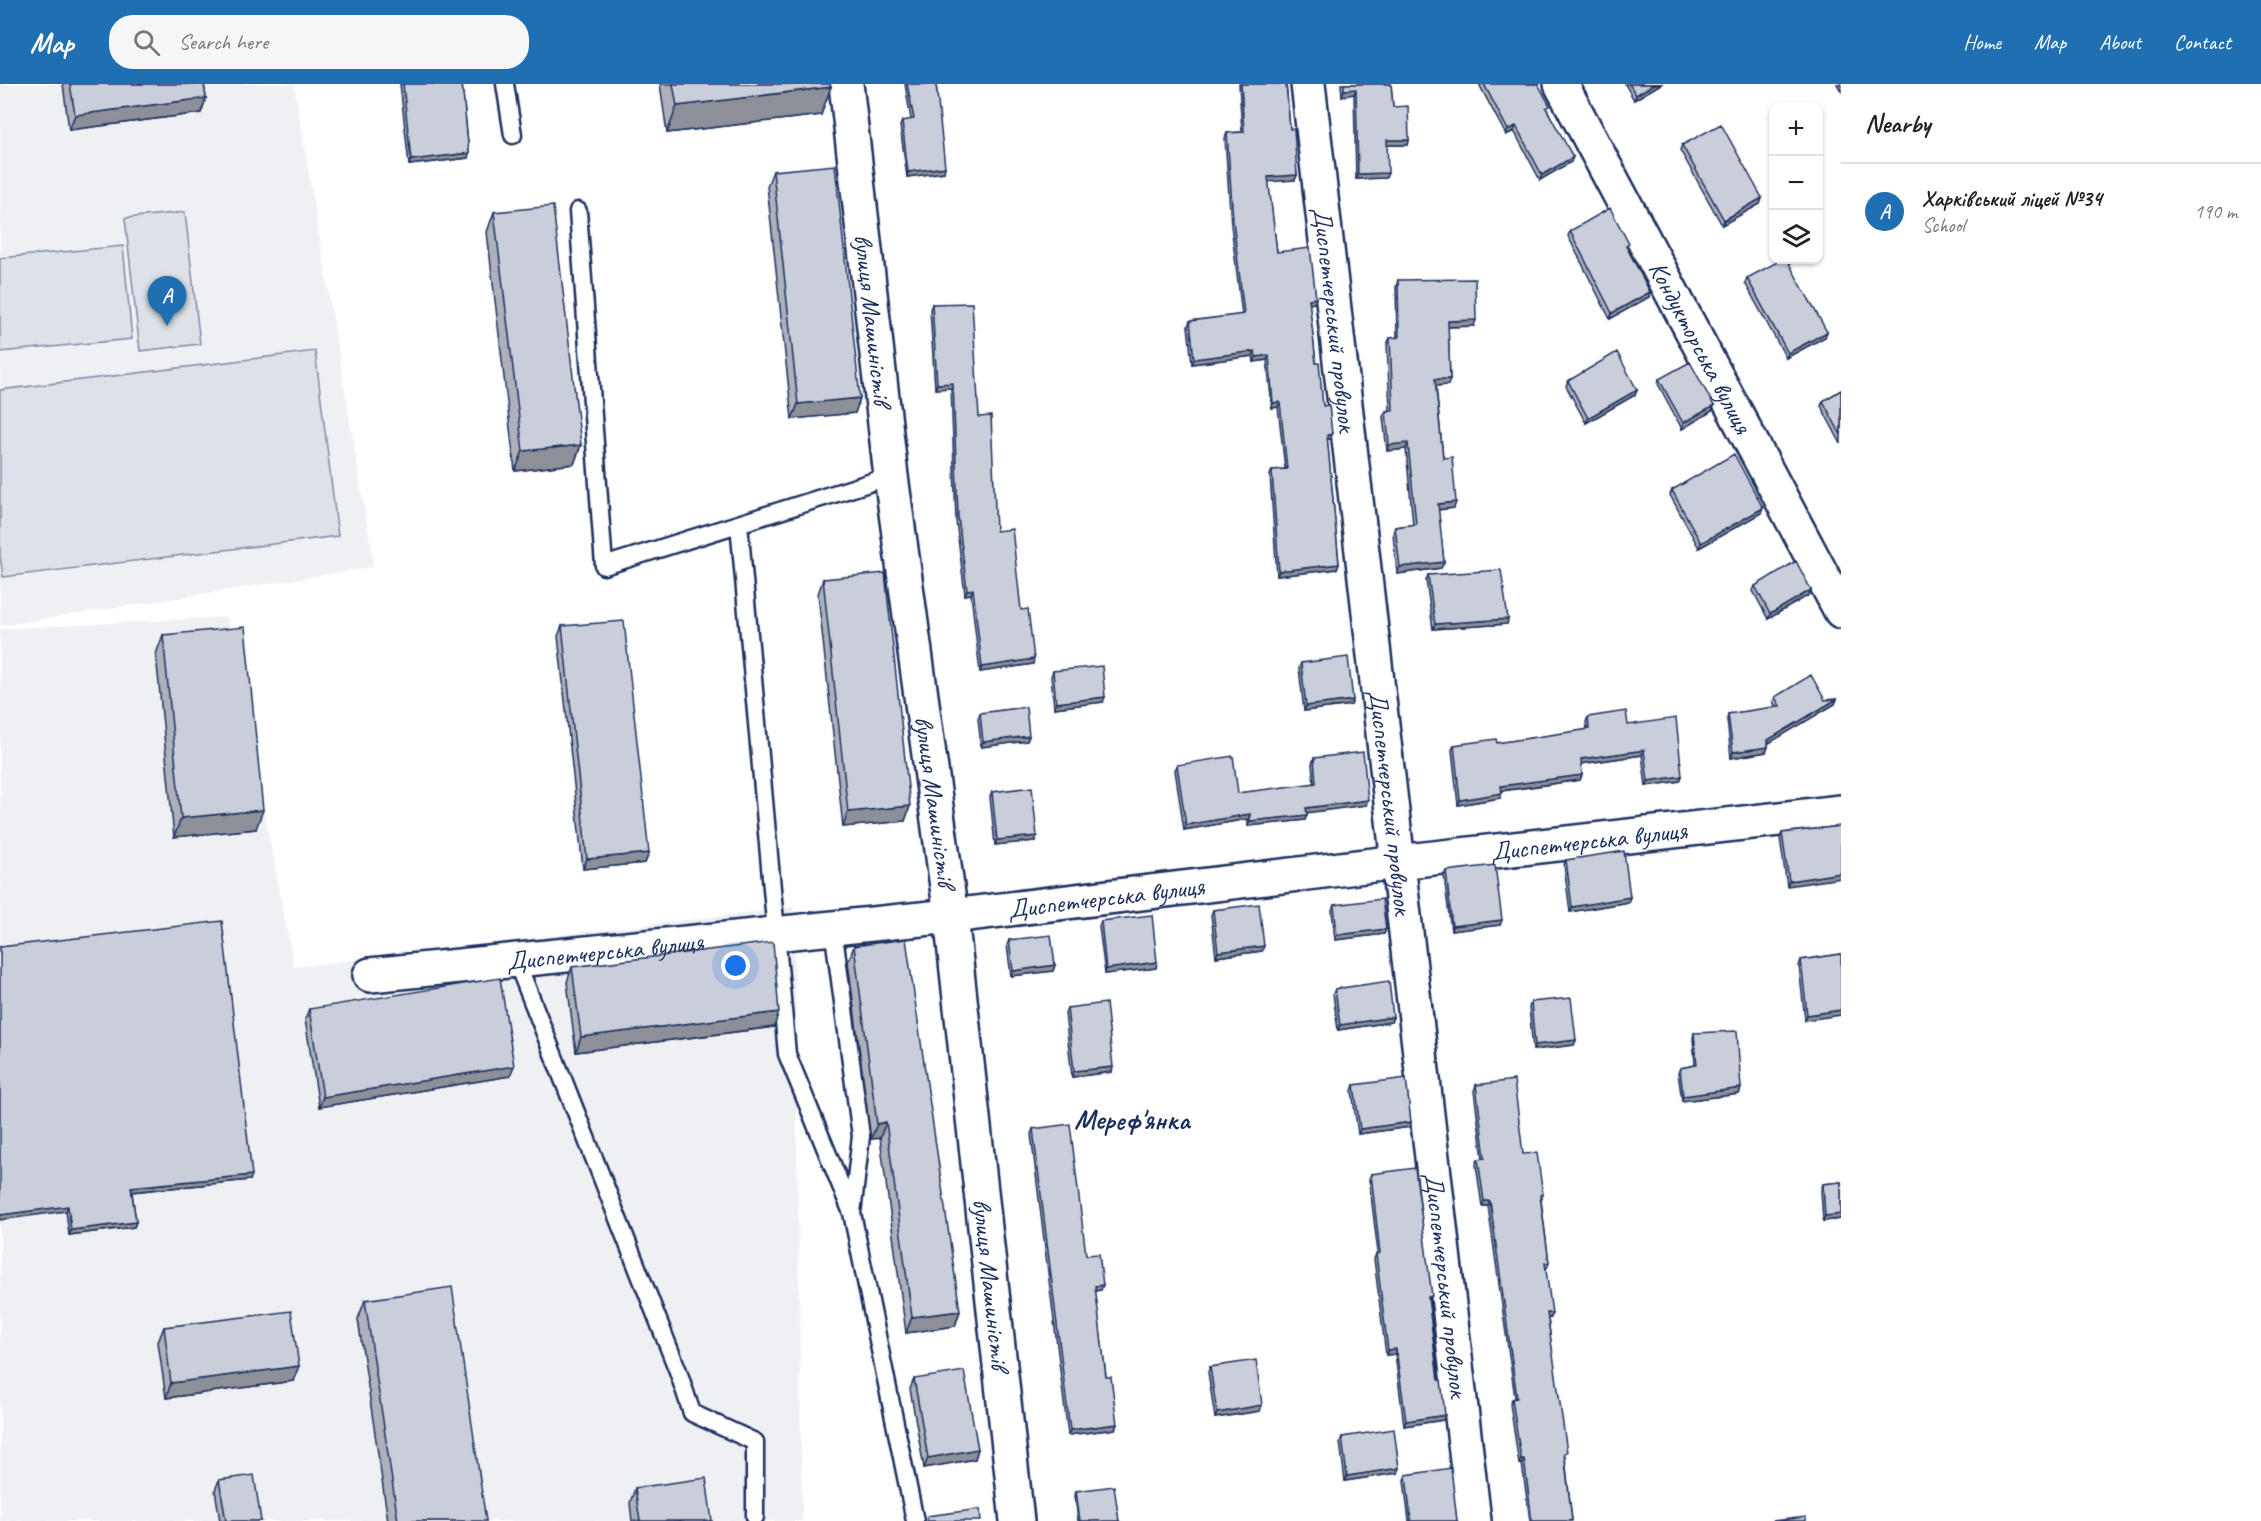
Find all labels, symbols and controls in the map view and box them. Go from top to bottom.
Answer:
search box [109,15,529,69]
text: Map [30,25,73,60]
icon: search [130,26,163,59]
text: Search here [178,28,268,56]
text: Home [1963,29,2001,55]
text: Map [2034,29,2066,55]
text: About [2099,29,2141,55]
text: Contact [2174,29,2231,55]
map controls [1769,102,1823,264]
button: + [1769,102,1823,156]
text: Nearby [1865,107,1930,140]
button: − [1769,156,1823,210]
text: Харківський ліцей №34 [1922,185,2102,213]
text: A [1879,199,1890,224]
text: 190 m [2194,199,2237,224]
street label: Диспетчерський провулок [1306,205,1365,436]
button: layers [1769,210,1823,264]
text: School [1922,213,1965,238]
street label: вулиця Машиністів [847,232,900,413]
street label: Кондукторська вулиця [1642,255,1761,440]
pin: A [148,276,186,326]
street label: Диспетчерський провулок [1362,688,1421,919]
street label: вулиця Машиністів [907,714,964,895]
street label: Диспетчерська вулиця [1488,813,1690,868]
street label: Диспетчерська вулиця [1006,869,1208,926]
street label: Диспетчерська вулиця [505,925,706,978]
your location [721,951,750,980]
district label: Мереф'янка [1074,1102,1191,1137]
street label: Диспетчерський провулок [1417,1171,1476,1402]
street label: вулиця Машиністів [965,1197,1018,1377]

